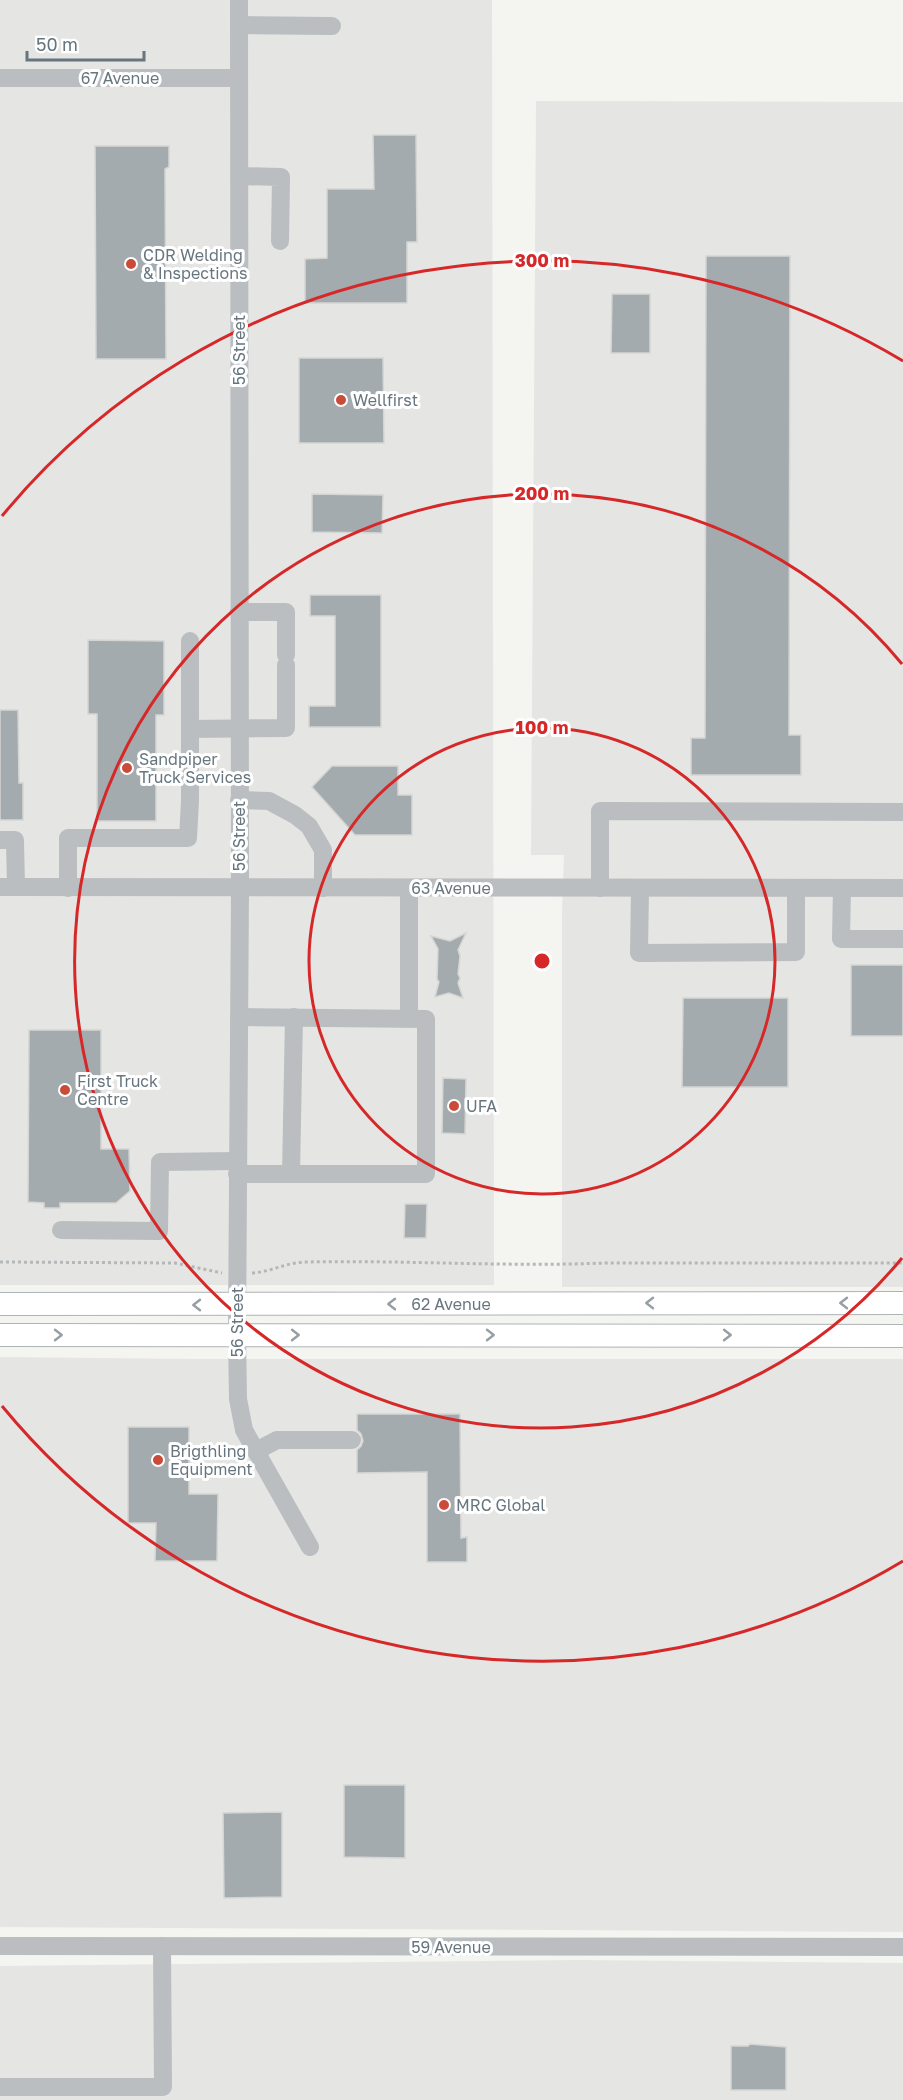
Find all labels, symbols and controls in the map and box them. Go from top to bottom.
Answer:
scale bar [27,24,144,62]
text: 50 m [36,33,78,55]
street label: 67 Avenue [81,68,159,88]
place label: CDR Welding & Inspections [143,245,248,283]
text: 300 m [515,249,569,271]
marker: CDR Welding & Inspections [124,257,138,271]
street label: 56 Street [229,315,249,385]
place label: Wellfirst [353,390,418,410]
marker: Wellfirst [334,393,348,407]
text: 200 m [515,482,569,504]
text: 100 m [516,716,568,738]
place label: Sandpiper Truck Services [139,749,251,787]
marker: Sandpiper Truck Services [120,761,134,775]
street label: 56 Street [229,801,249,871]
street label: 63 Avenue [411,878,491,898]
centre of rings [532,951,552,971]
place label: First Truck Centre [77,1071,158,1109]
marker: First Truck Centre [58,1083,72,1097]
place label: UFA [466,1096,497,1116]
marker: UFA [447,1099,461,1113]
street label: 56 Street [227,1287,247,1357]
street label: 62 Avenue [411,1294,491,1314]
one-way arrow [645,1297,654,1309]
one-way arrow [840,1297,849,1309]
one-way arrow [387,1298,396,1310]
one-way arrow [192,1299,201,1311]
one-way arrow [54,1329,63,1341]
one-way arrow [291,1329,300,1341]
one-way arrow [486,1329,495,1341]
one-way arrow [723,1329,732,1341]
place label: Brigthling Equipment [170,1441,253,1479]
marker: Brigthling Equipment [151,1453,165,1467]
place label: MRC Global [456,1495,545,1515]
marker: MRC Global [437,1498,451,1512]
street label: 59 Avenue [411,1937,491,1957]

